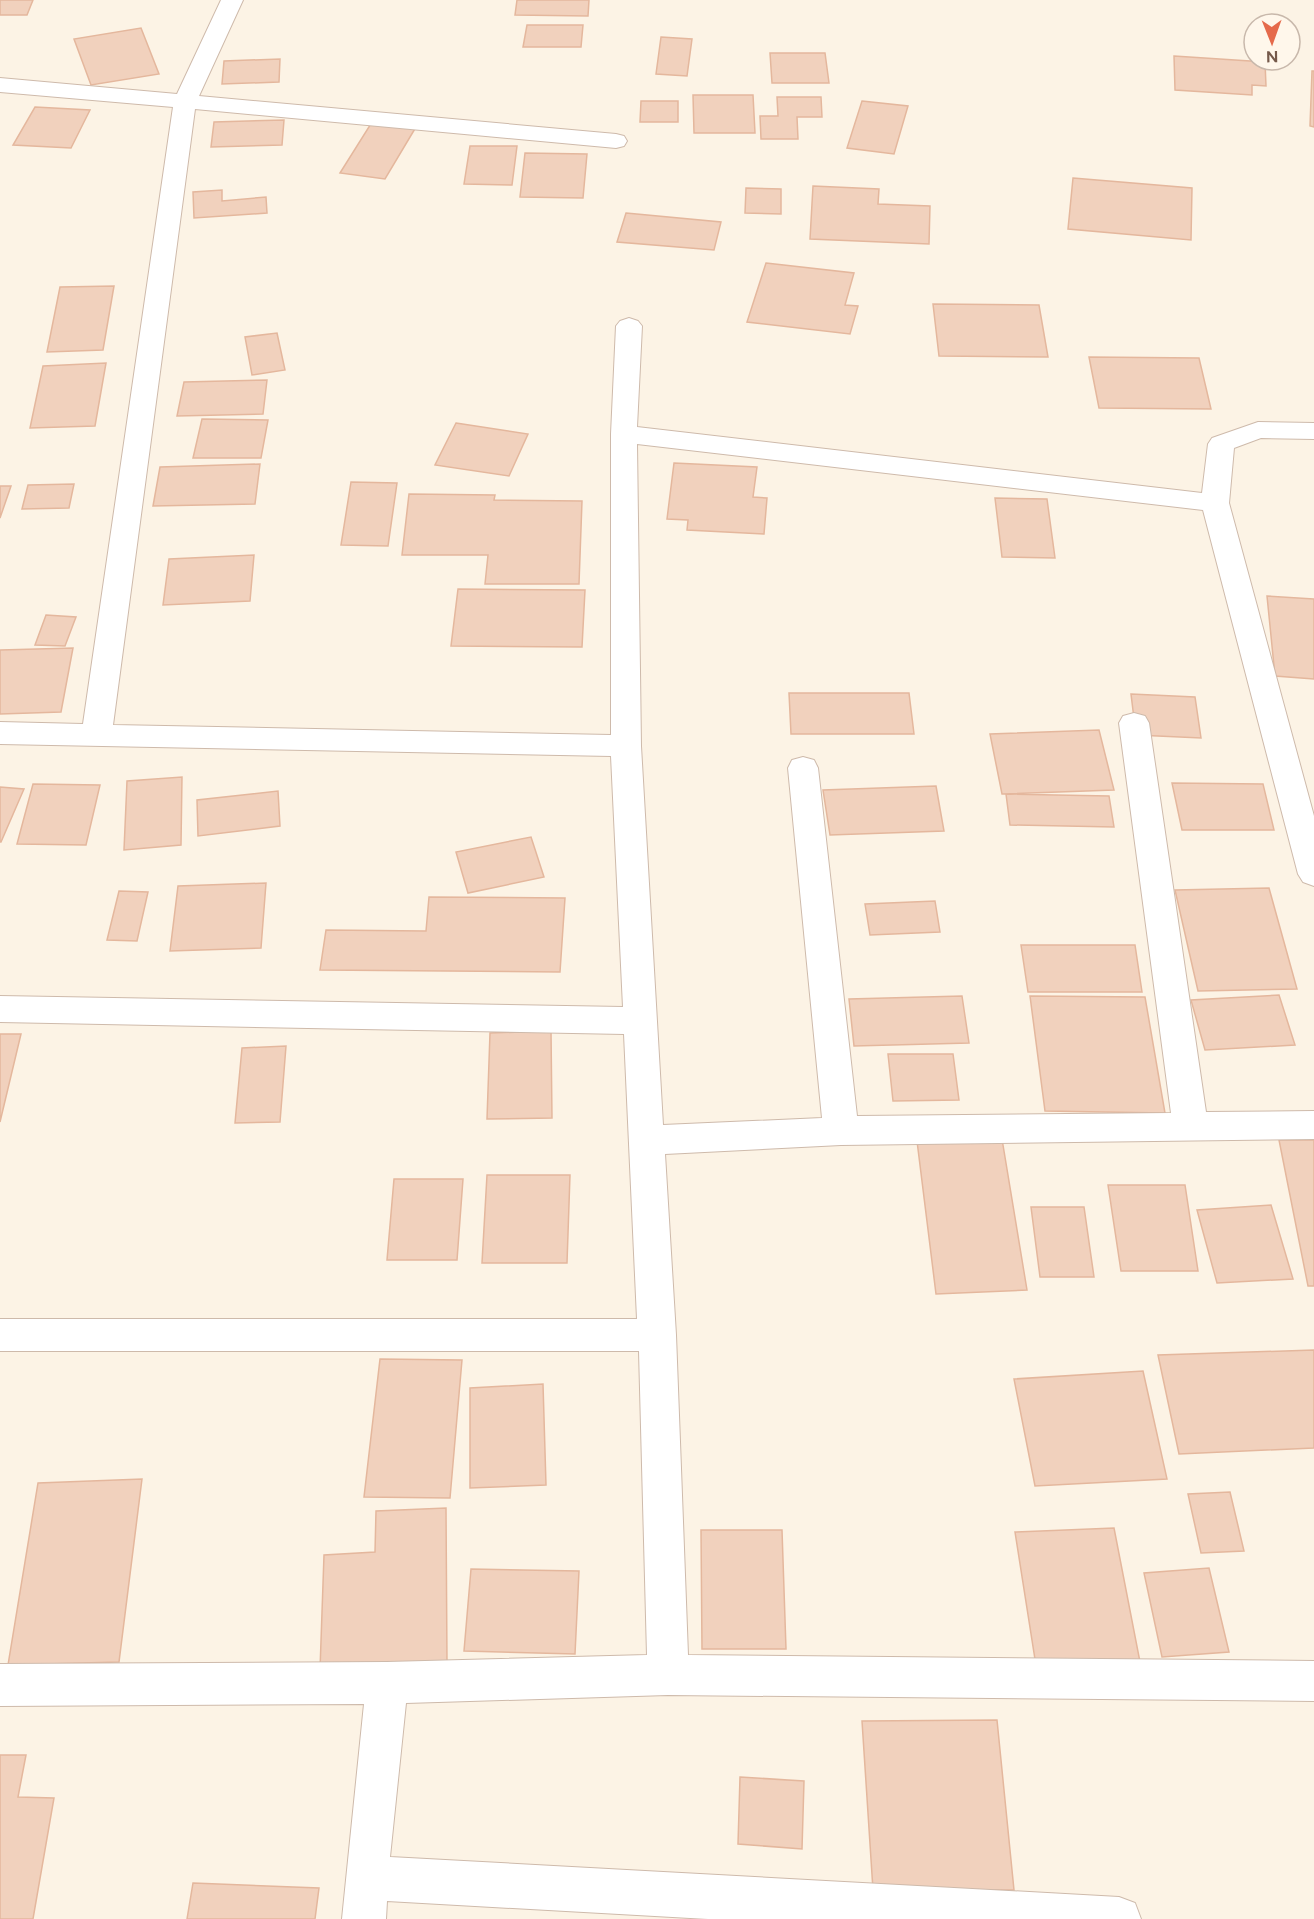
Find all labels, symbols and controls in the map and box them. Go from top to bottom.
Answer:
north arrow [1242,12,1302,72]
text: N [1266,47,1279,66]

